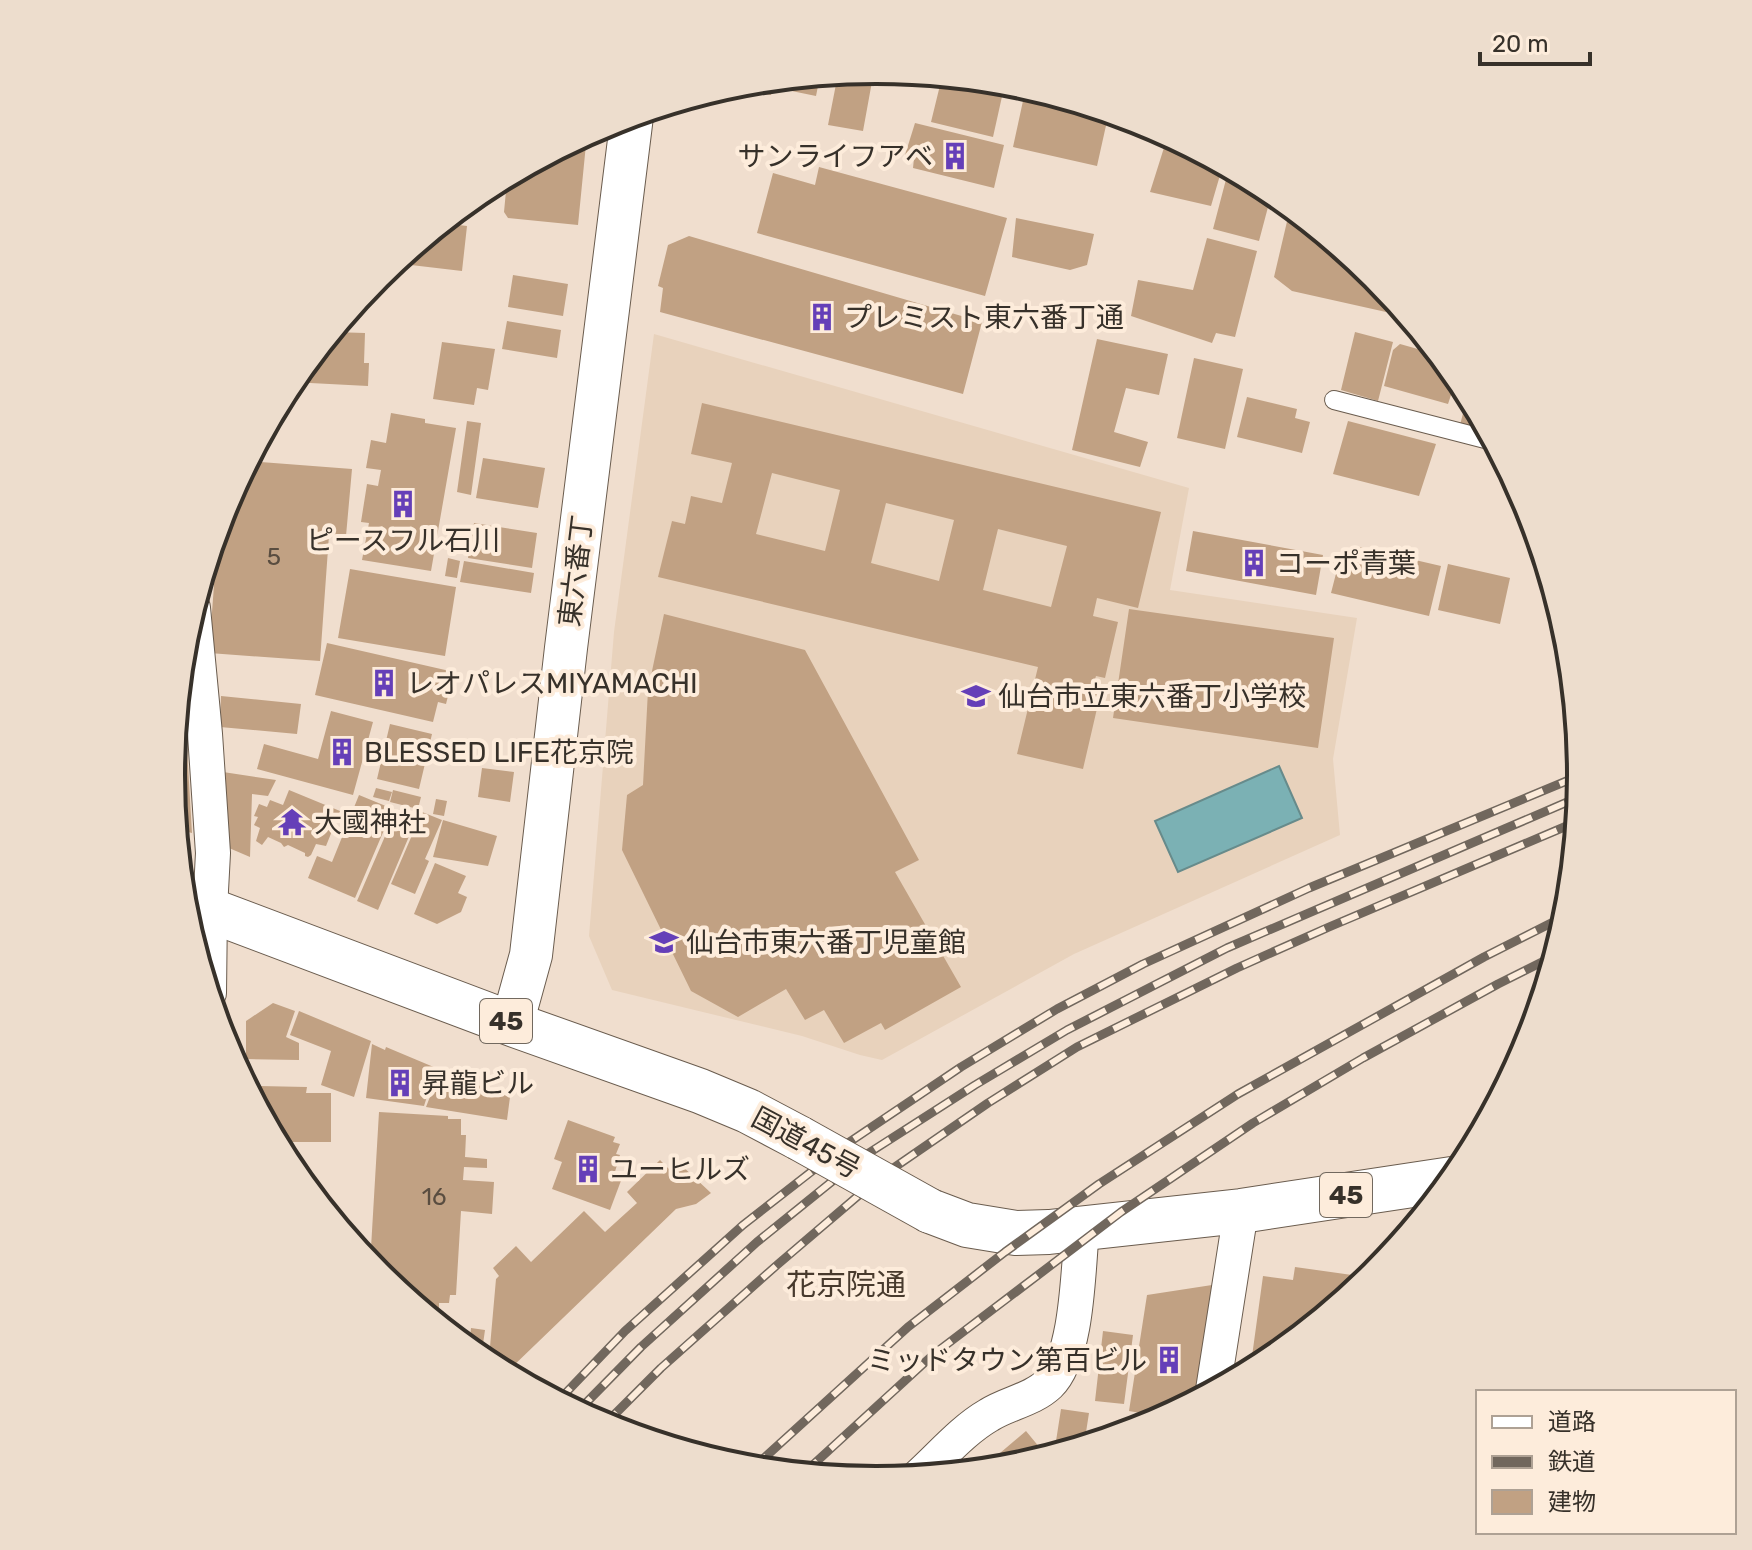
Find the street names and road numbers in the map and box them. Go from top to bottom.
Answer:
street label: 東六番丁 [553,513,599,629]
road number: 45 [480,999,532,1043]
street label: 国道45号 [746,1101,866,1185]
road number: 45 [1320,1173,1372,1217]

